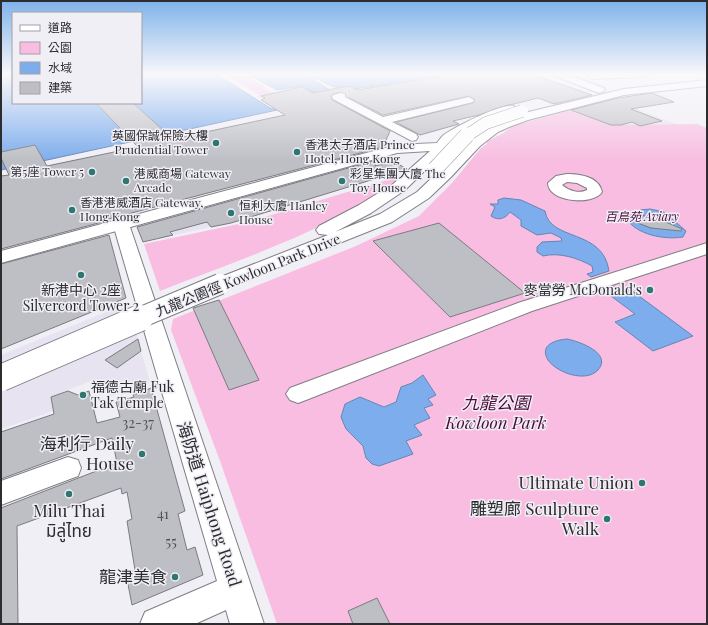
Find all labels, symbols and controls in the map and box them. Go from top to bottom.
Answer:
legend [12,12,142,104]
text: 道路 [48,19,72,35]
text: 公園 [48,39,72,55]
text: 水域 [48,59,72,75]
text: 建築 [48,79,72,95]
place label: 英國保誠保險大樓 Prudential Tower [112,127,209,157]
place label: 香港太子酒店 Prince Hotel, Hong Kong [305,136,415,166]
marker: 英國保誠保險大樓 Prudential Tower [211,138,221,148]
marker: 香港太子酒店 Prince Hotel, Hong Kong [292,147,302,157]
place label: 第5座 Tower 5 [10,163,84,179]
place label: 港威商場 Gateway Arcade [133,165,231,195]
place label: 彩星集團大廈 The Toy House [350,165,446,195]
marker: 第5座 Tower 5 [87,167,97,177]
marker: 港威商場 Gateway Arcade [121,176,131,186]
marker: 彩星集團大廈 The Toy House [337,176,347,186]
place label: 香港港威酒店 Gateway, Hong Kong [80,194,203,224]
place label: 恒利大廈 Hanley House [239,197,327,227]
marker: 香港港威酒店 Gateway, Hong Kong [67,205,77,215]
marker: 恒利大廈 Hanley House [226,208,236,218]
park label: 百鳥苑 Aviary [605,208,679,224]
street label: 九龍公園徑 Kowloon Park Drive [152,229,343,320]
marker: 新港中心 2座 Silvercord Tower 2 [76,270,86,280]
place label: 新港中心 2座 Silvercord Tower 2 [23,280,140,315]
place label: 麥當勞 McDonald's [524,280,642,299]
marker: 麥當勞 McDonald's [645,285,655,295]
place label: 福德古廟 Fuk Tak Temple [91,377,175,412]
marker: 福德古廟 Fuk Tak Temple [78,390,88,400]
park label: 九龍公園 Kowloon Park [444,391,547,433]
house number: 32-37 [122,413,154,432]
street label: 海防道 Haiphong Road [173,418,247,589]
place label: 海利行 Daily House [40,432,134,474]
marker: 海利行 Daily House [137,449,147,459]
place label: Ultimate Union [518,471,634,493]
marker: Ultimate Union [637,478,647,488]
marker: Milu Thai มิลู่ไทย [64,489,74,499]
place label: 雕塑廊 Sculpture Walk [470,497,600,539]
place label: Milu Thai มิลู่ไทย [33,499,105,543]
house number: 41 [157,504,169,523]
marker: 雕塑廊 Sculpture Walk [602,514,612,524]
house number: 55 [165,532,177,551]
place label: 龍津美食 [99,565,167,587]
marker: 龍津美食 [170,572,180,582]

